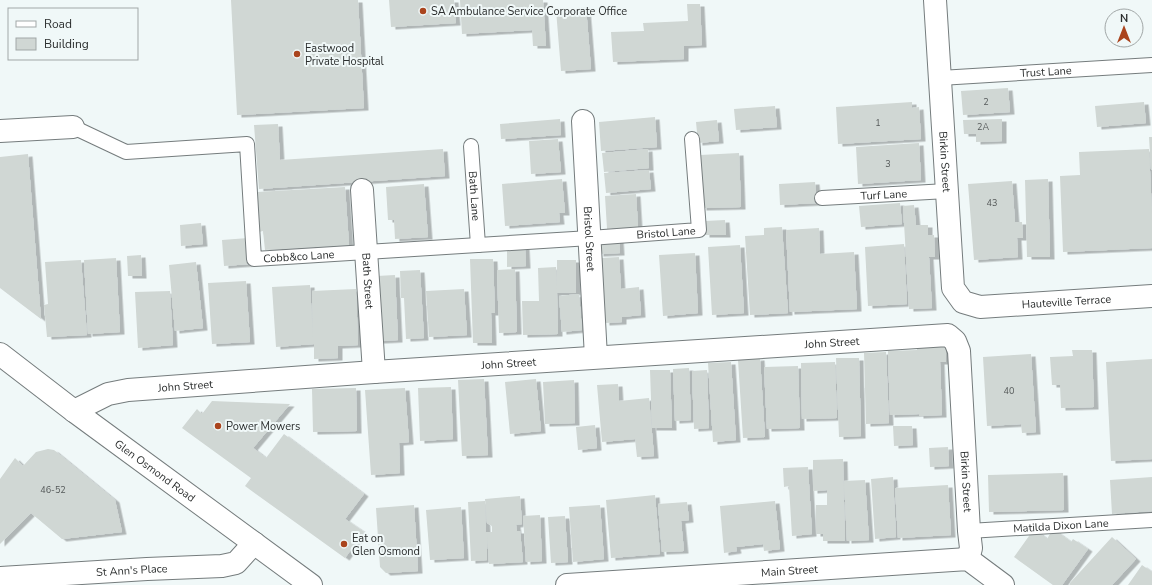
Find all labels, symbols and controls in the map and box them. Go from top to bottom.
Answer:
place label: SA Ambulance Service Corporate Office [431,4,627,19]
marker: SA Ambulance Service Corporate Office [418,6,428,16]
legend [8,8,138,60]
north arrow [1104,8,1144,48]
text: N [1120,11,1128,26]
text: Road [44,16,72,32]
text: Building [44,36,89,52]
place label: Eastwood Private Hospital [305,41,385,69]
marker: Eastwood Private Hospital [292,49,302,59]
street label: Trust Lane [1020,63,1072,81]
house number: 2 [983,96,989,108]
house number: 1 [875,117,881,129]
house number: 2A [977,121,989,133]
street label: Birkin Street [935,131,954,193]
house number: 3 [885,158,891,170]
street label: Bath Lane [465,170,483,222]
street label: Turf Lane [860,186,908,204]
house number: 43 [987,197,997,209]
street label: Bristol Street [580,206,598,272]
street label: Bristol Lane [636,223,696,243]
street label: Cobb&co Lane [263,247,335,266]
street label: Bath Street [358,252,377,310]
street label: Hauteville Terrace [1021,292,1112,312]
street label: John Street [803,334,860,352]
street label: John Street [480,355,537,373]
street label: John Street [156,377,214,396]
house number: 40 [1004,385,1014,397]
place label: Power Mowers [226,419,300,434]
marker: Power Mowers [213,421,223,431]
street label: Glen Osmond Road [111,436,198,506]
street label: Birkin Street [957,451,975,513]
house number: 46-52 [40,484,66,496]
street label: Matilda Dixon Lane [1013,516,1109,536]
place label: Eat on Glen Osmond [352,531,420,559]
marker: Eat on Glen Osmond [339,539,349,549]
street label: St Ann's Place [96,561,168,580]
street label: Main Street [761,562,819,580]

